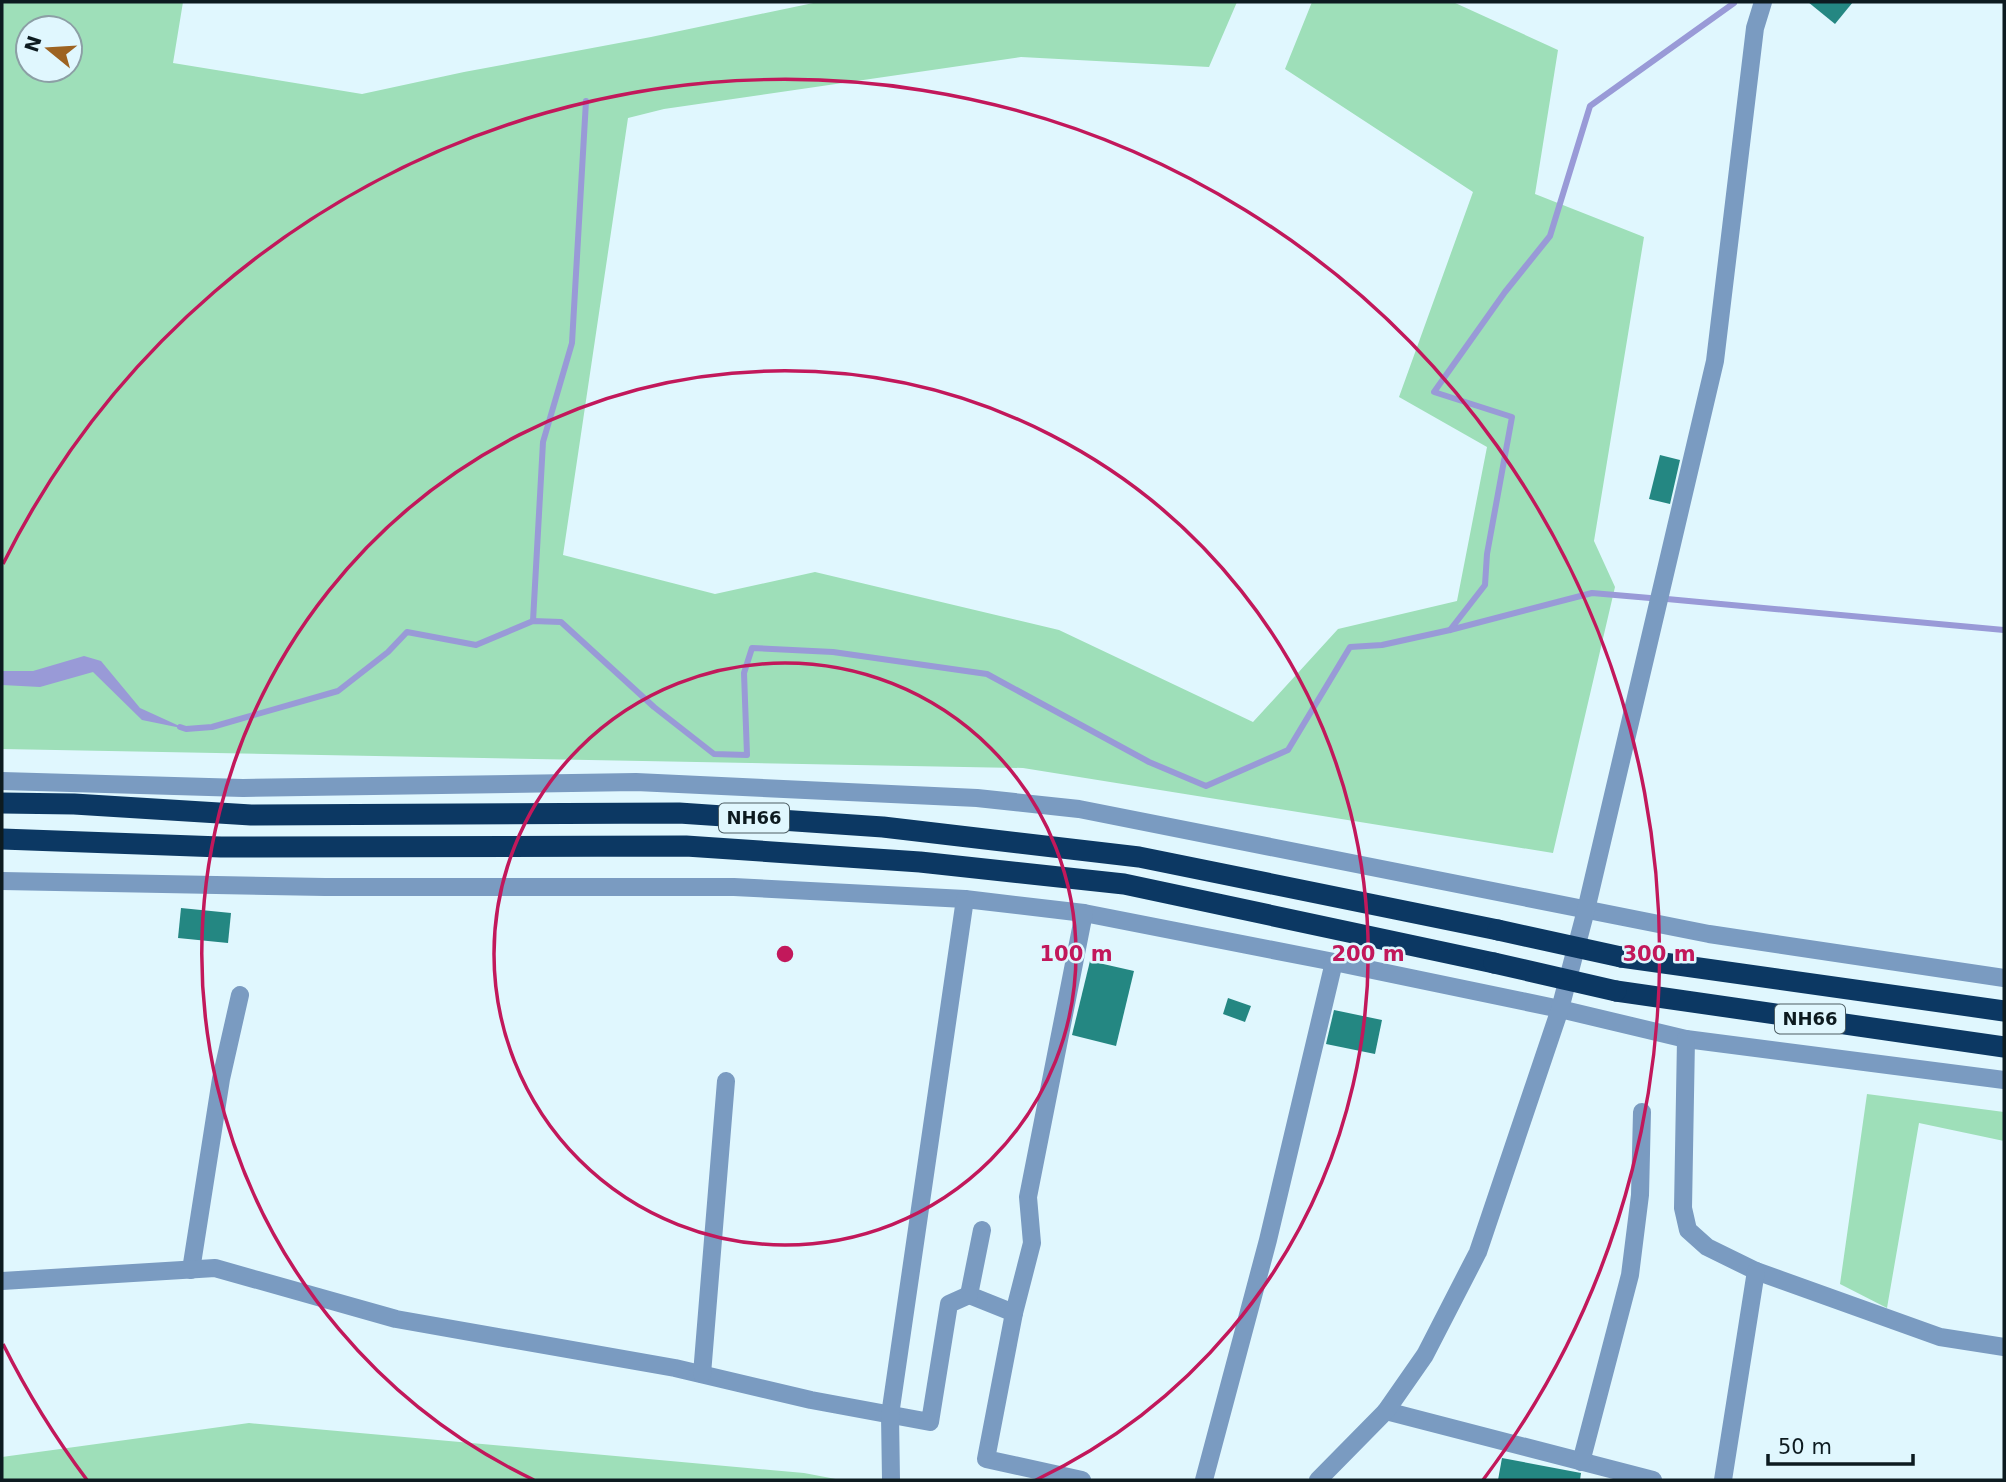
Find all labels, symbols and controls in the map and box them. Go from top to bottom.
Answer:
north arrow [14,14,84,84]
text: N [20,33,46,55]
road number: NH66 [719,804,789,832]
centre of rings [773,942,797,966]
text: 100 m [1039,942,1113,966]
text: 200 m [1331,942,1405,966]
text: 300 m [1622,942,1696,966]
road number: NH66 [1775,1004,1845,1034]
scale bar [1768,1422,1913,1466]
text: 50 m [1778,1435,1832,1459]

